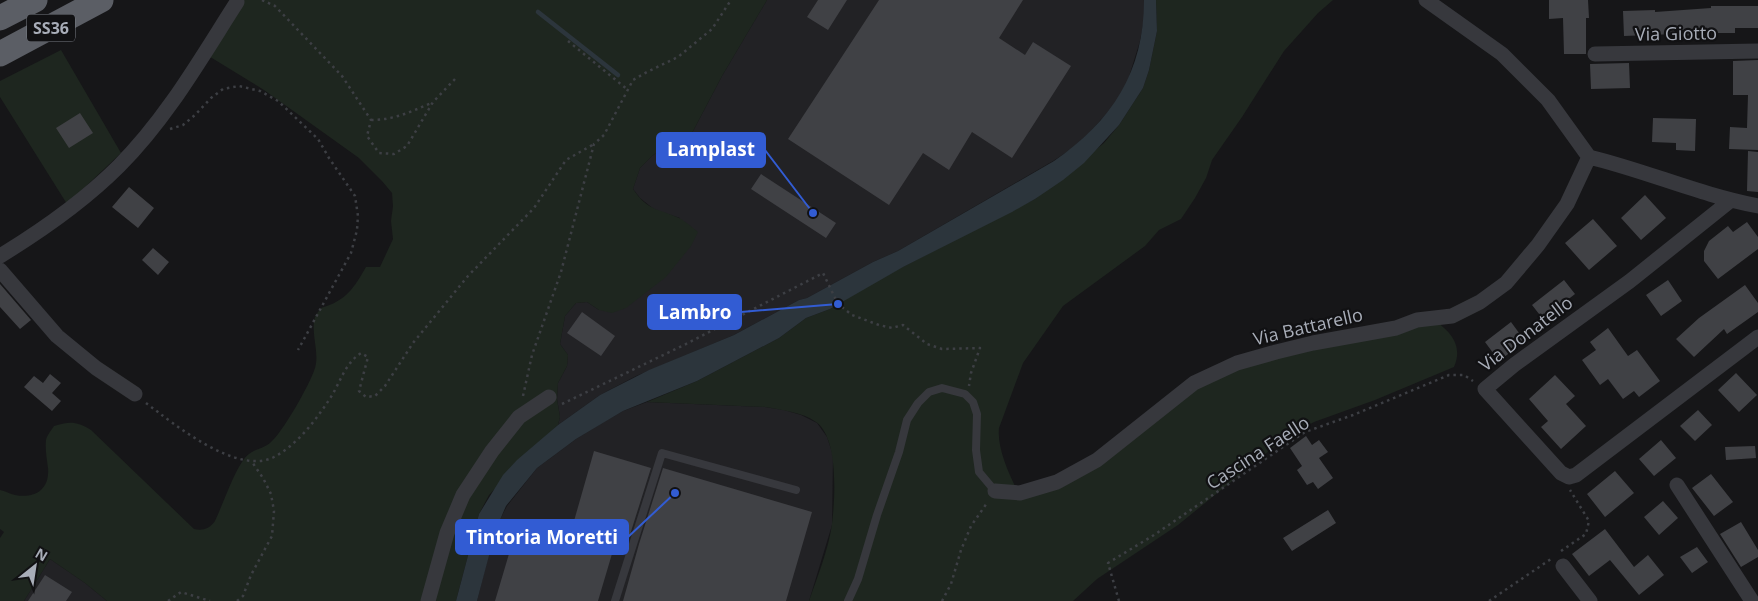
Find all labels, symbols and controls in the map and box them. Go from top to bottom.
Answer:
road number: SS36 [27,14,75,42]
street label: Via Giotto [1635,20,1717,46]
callout: Lamplast [657,133,765,167]
text: Lamplast [667,136,755,162]
street label: Via Donatello [1474,290,1577,376]
callout: Lambro [648,295,741,329]
text: Lambro [658,299,732,325]
street label: Via Battarello [1251,302,1365,350]
street label: Cascina Faello [1201,410,1314,494]
callout: Tintoria Moretti [456,520,628,554]
text: Tintoria Moretti [466,524,618,550]
north arrow [10,541,60,591]
text: N [32,543,51,565]

